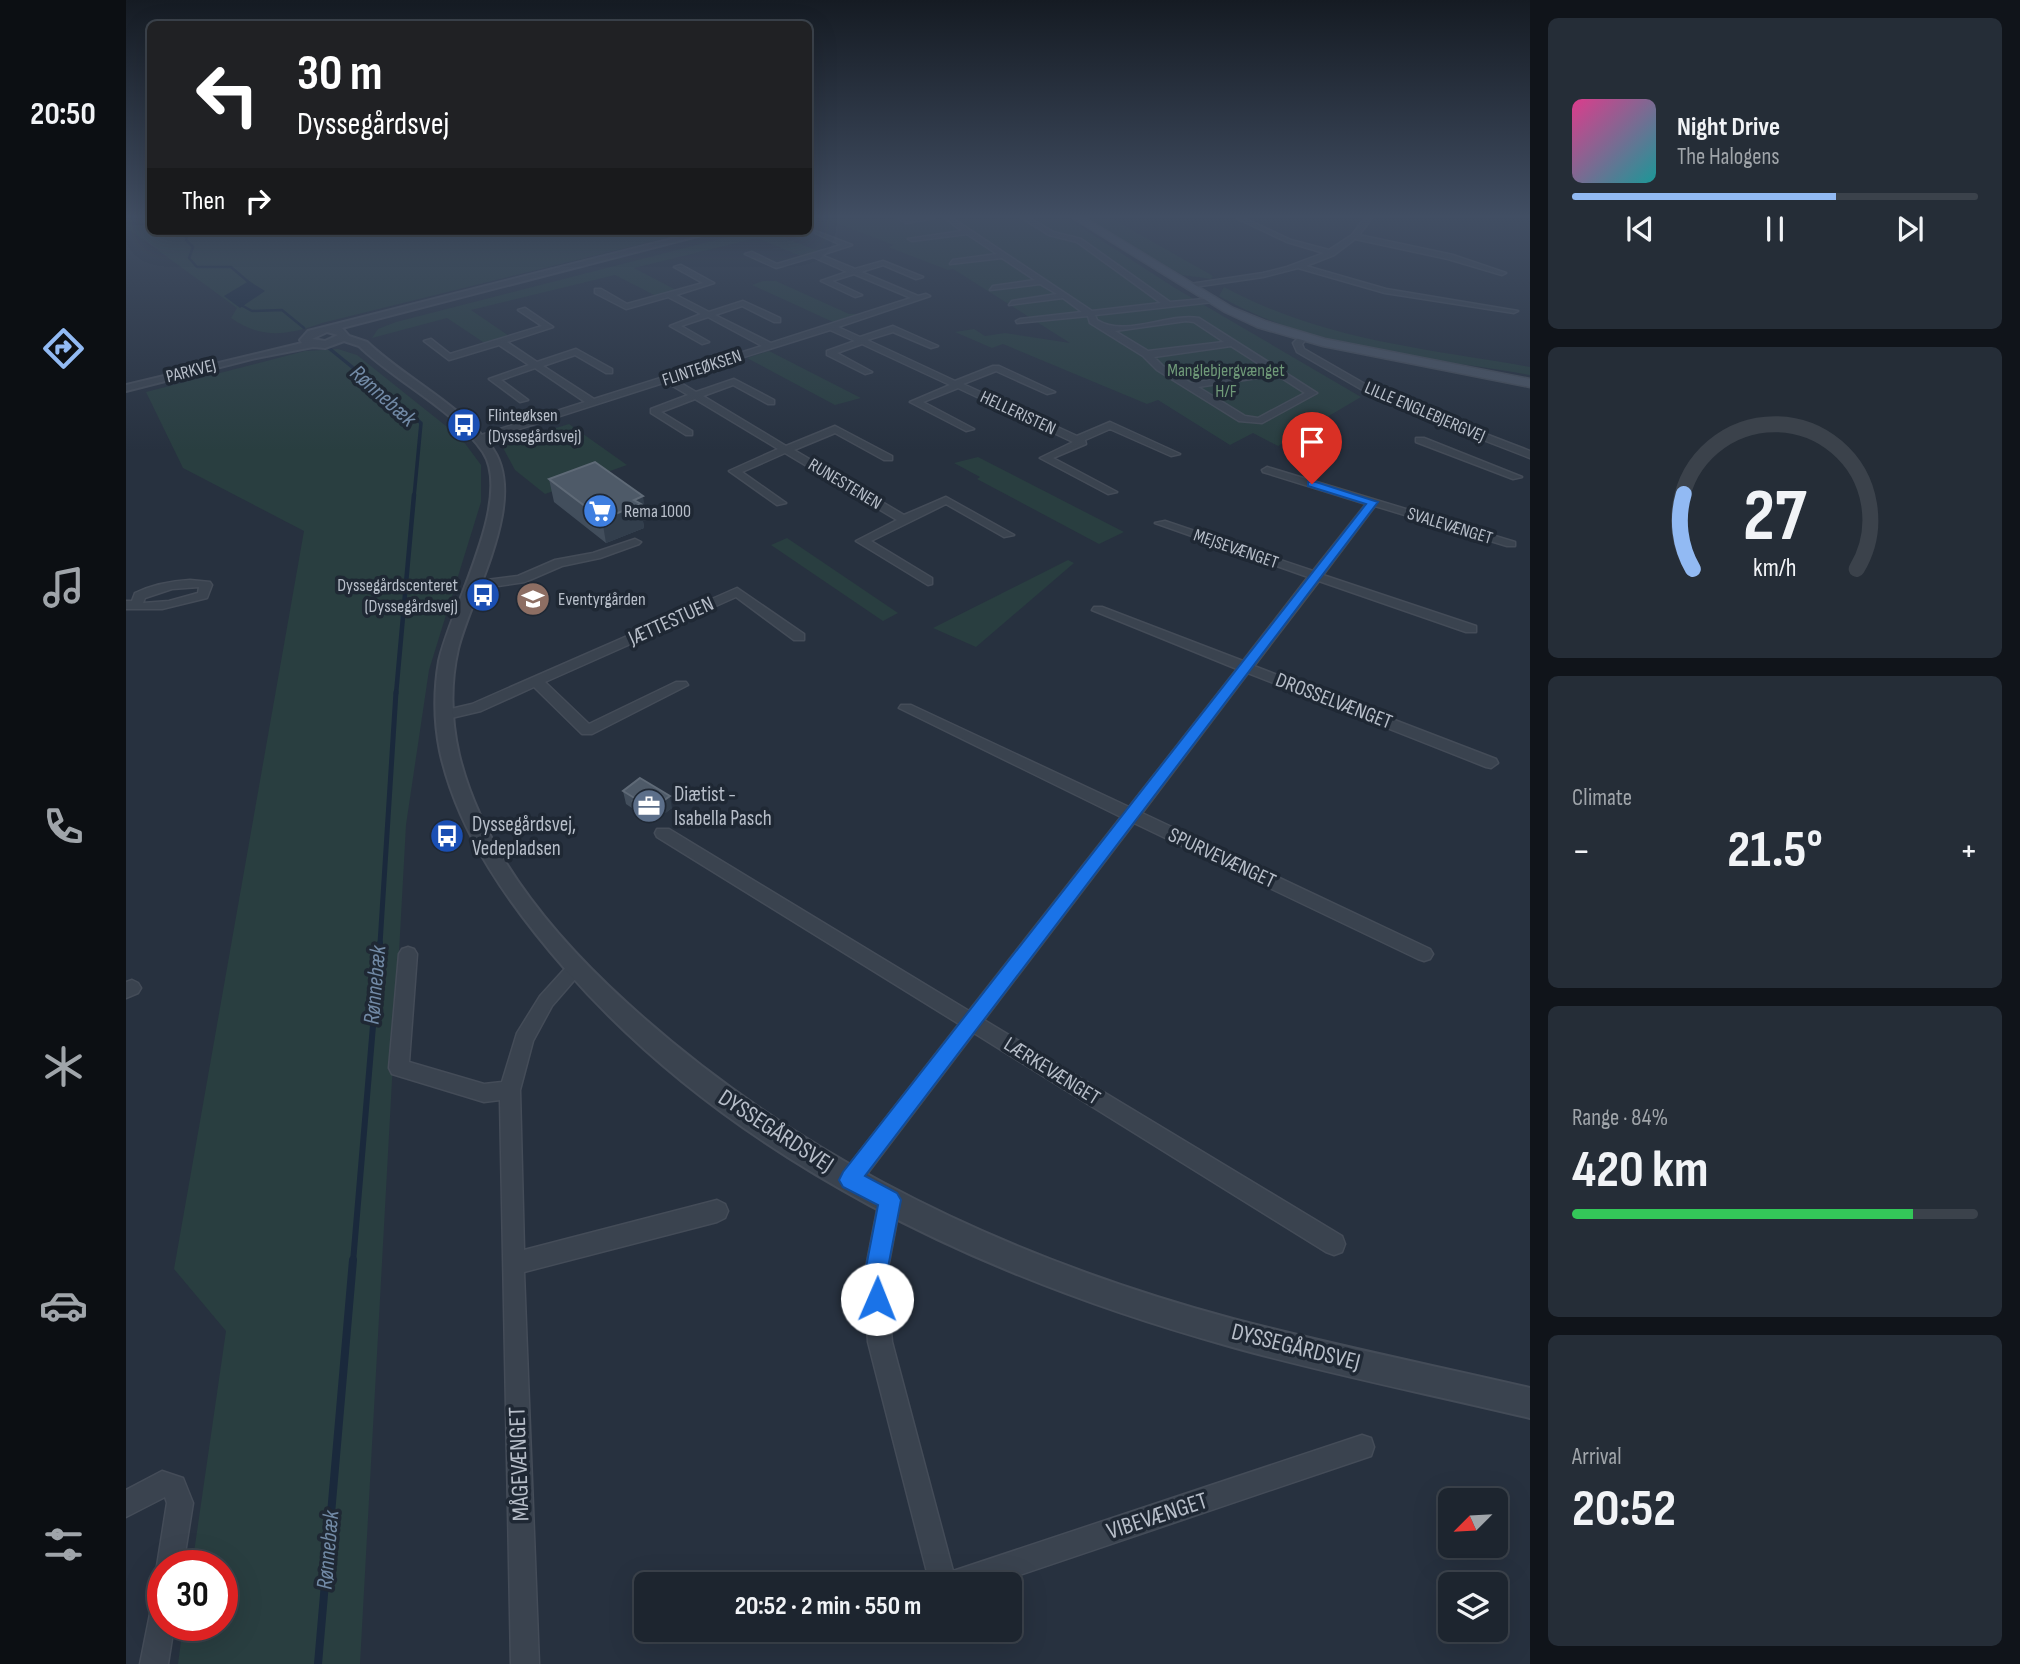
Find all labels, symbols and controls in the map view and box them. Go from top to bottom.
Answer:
text: 30 m [297,45,382,104]
icon: left [182,49,273,140]
text: 20:50 [30,95,96,134]
text: Dyssegårdsvej [297,105,449,144]
text: Night Drive [1677,112,1780,143]
text: The Halogens [1677,143,1780,171]
icon: right [239,182,277,220]
text: Then [182,186,225,217]
icon: previous [1621,210,1659,248]
icon: pause [1756,210,1794,248]
icon: next [1891,210,1929,248]
icon: directions [39,324,88,373]
street label: FLINTEØKSEN [660,345,744,391]
street label: PARKVEJ [164,355,218,387]
water label: Rønnebæk [344,359,423,434]
park label: Manglebjergvænget H/F [1167,360,1285,402]
street label: LILLE ENGLEBJERGVEJ [1362,377,1488,447]
street label: HELLERISTEN [977,386,1059,440]
place label: Flinteøksen (Dyssegårdsvej) [488,405,581,447]
bus stop icon: Flinteøksen (Dyssegårdsvej) [445,406,483,444]
pin [1282,412,1342,484]
icon: arrive [1293,423,1331,461]
street label: RUNESTENEN [805,454,885,514]
text: 27 [1743,473,1807,561]
supermarket icon: Rema 1000 [581,492,619,530]
place label: Rema 1000 [624,501,691,522]
street label: SVALEVÆNGET [1405,503,1495,549]
street label: MEJSEVÆNGET [1191,525,1281,573]
text: km/h [1753,553,1797,584]
icon: music [39,563,88,612]
place label: Dyssegårdscenteret (Dyssegårdsvej) [337,575,459,617]
bus stop icon: Dyssegårdscenteret (Dyssegårdsvej) [464,576,502,614]
school or university icon: Eventyrgården [514,580,552,618]
place label: Eventyrgården [558,589,646,610]
street label: JÆTTESTUEN [624,591,717,651]
street label: DROSSELVÆNGET [1272,667,1396,735]
place label: Diætist - Isabella Pasch [674,782,772,831]
text: Climate [1572,784,1632,812]
office icon: Diætist - Isabella Pasch [630,787,668,825]
icon: phone [39,802,88,851]
place label: Dyssegårdsvej, Vedepladsen [472,812,576,861]
bus stop icon: Dyssegårdsvej, Vedepladsen [428,817,466,855]
text: 21.5° [1727,819,1823,882]
street label: SPURVEVÆNGET [1164,822,1280,894]
text: − [1572,829,1591,874]
text: + [1959,829,1978,874]
water label: Rønnebæk [358,943,393,1026]
street label: LÆRKEVÆNGET [999,1032,1105,1111]
icon: climate [39,1042,88,1091]
street label: DYSSEGÅRDSVEJ [713,1083,839,1179]
text: Range · 84% [1572,1104,1668,1132]
text: 420 km [1572,1139,1708,1202]
position arrow [840,1262,914,1336]
icon: car [39,1281,88,1330]
street label: DYSSEGÅRDSVEJ [1229,1317,1363,1377]
street label: MÅGEVÆNGET [503,1406,535,1522]
text: Arrival [1572,1443,1621,1471]
text: 20:52 [1572,1478,1676,1541]
street label: VIBEVÆNGET [1103,1486,1211,1546]
north arrow [1438,1488,1508,1558]
map controls [1438,1488,1508,1642]
water label: Rønnebæk [311,1508,346,1591]
icon: filters [39,1520,88,1569]
speed limit sign: 30 [147,1550,238,1641]
button: layers [1438,1572,1508,1642]
text: 20:52 · 2 min · 550 m [735,1591,921,1622]

